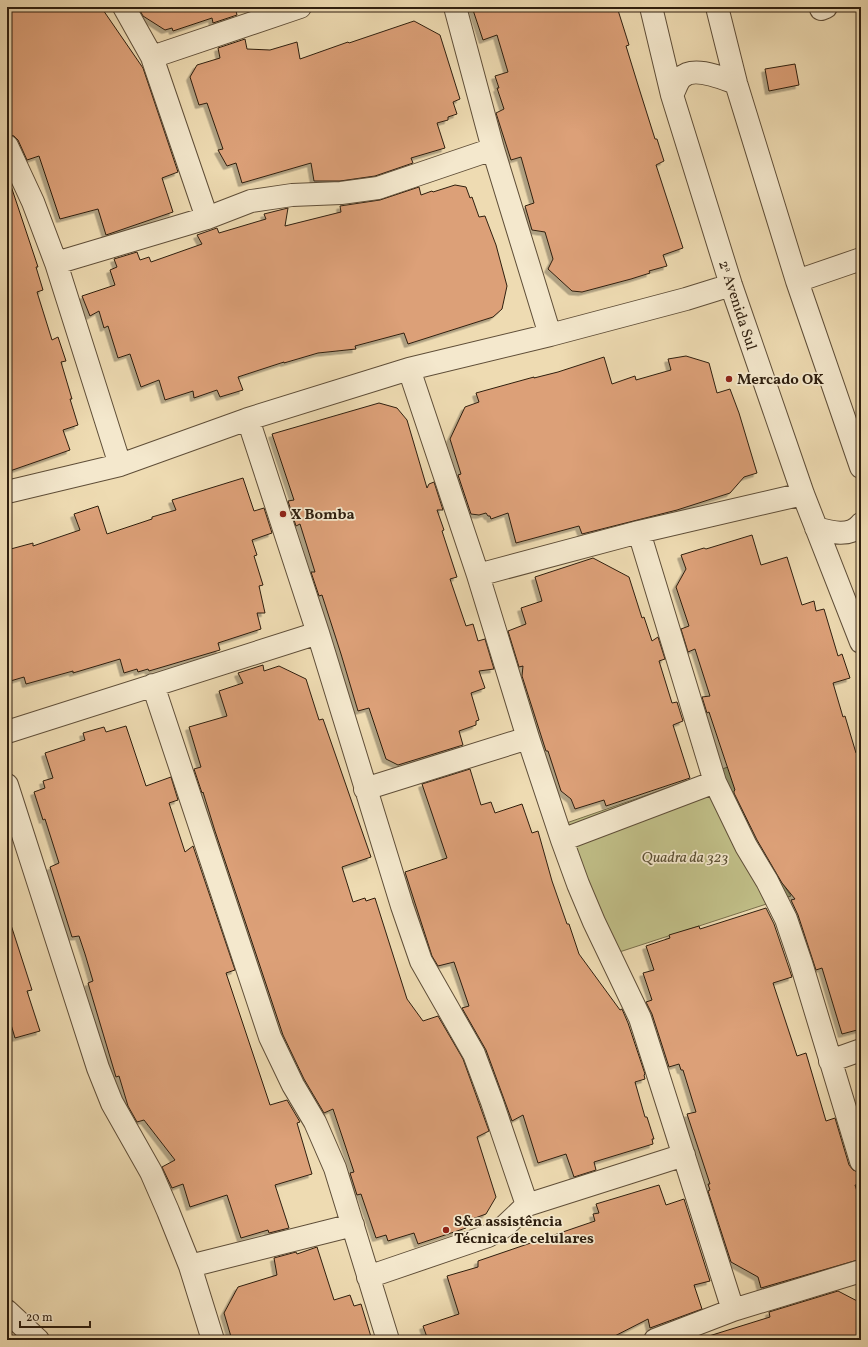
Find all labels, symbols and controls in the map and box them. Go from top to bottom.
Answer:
street label: 2ᵃ Avenida Sul [712,258,761,353]
place label: Mercado OK [737,370,824,391]
marker: Mercado OK [724,374,734,384]
place label: X Bomba [291,505,355,526]
marker: X Bomba [278,509,288,519]
park label: Quadra da 323 [642,848,728,869]
place label: S&a assistência Técnica de celulares [454,1212,594,1250]
marker: S&a assistência Técnica de celulares [441,1225,451,1235]
scale bar [20,1303,90,1329]
text: 20 m [26,1310,53,1326]

